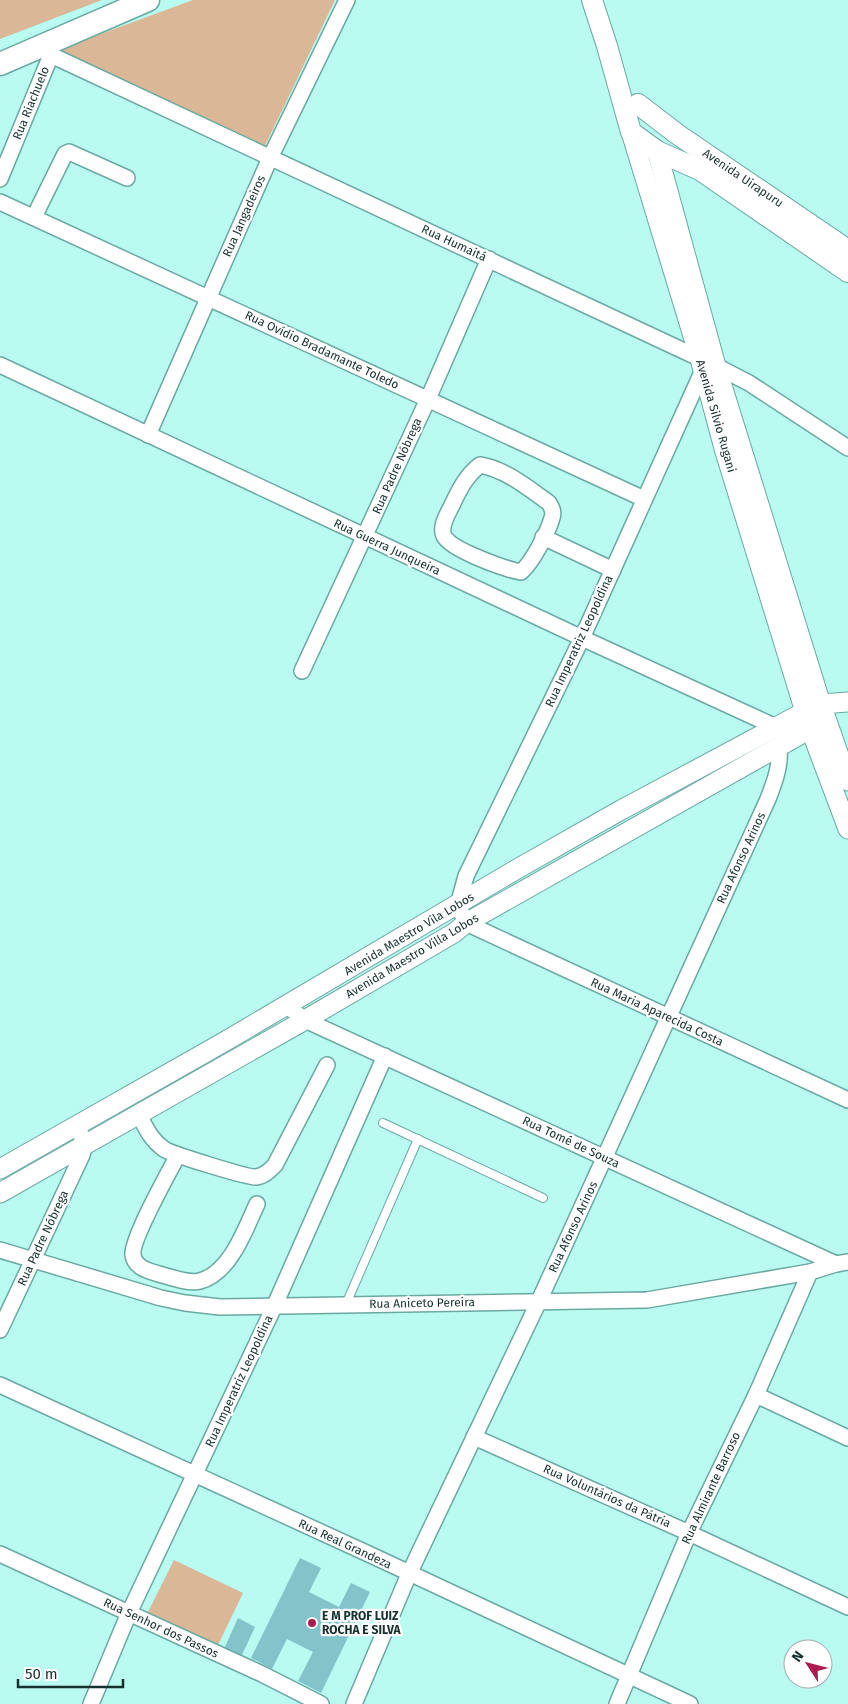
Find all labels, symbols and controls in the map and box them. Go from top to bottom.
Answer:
street label: Rua Riachuelo [10,64,52,142]
street label: Avenida Uirapuru [700,146,786,210]
street label: Rua Jangadeiros [220,173,268,259]
street label: Rua Humaitá [419,222,489,264]
street label: Rua Ovídio Bradamante Toledo [243,308,401,392]
street label: Avenida Silvio Rugani [693,358,739,474]
street label: Rua Padre Nóbrega [370,416,424,516]
street label: Rua Guerra Junqueira [331,516,443,578]
street label: Rua Imperatriz Leopoldina [542,573,616,709]
street label: Rua Afonso Arinos [714,810,768,906]
street label: Avenida Maestro Vila Lobos [342,889,477,978]
street label: Avenida Maestro Villa Lobos [343,911,481,1001]
street label: Rua Maria Aparecida Costa [588,975,726,1049]
street label: Rua Tomé de Souza [520,1113,622,1171]
street label: Rua Afonso Arinos [546,1179,600,1275]
street label: Rua Padre Nóbrega [15,1188,71,1288]
street label: Rua Aniceto Pereira [369,1295,475,1311]
street label: Rua Imperatriz Leopoldina [202,1313,276,1449]
street label: Rua Almirante Barroso [679,1430,743,1546]
street label: Rua Voluntários da Pátria [541,1462,673,1530]
street label: Rua Real Grandeza [296,1516,394,1572]
street label: Rua Senhor dos Passos [101,1595,221,1661]
place label: E M PROF LUIZ ROCHA E SILVA [322,1609,402,1637]
marker: E M PROF LUIZ ROCHA E SILVA [306,1617,318,1629]
north arrow [783,1639,833,1689]
text: N [788,1648,807,1665]
scale bar [18,1656,122,1688]
text: 50 m [25,1665,58,1683]

